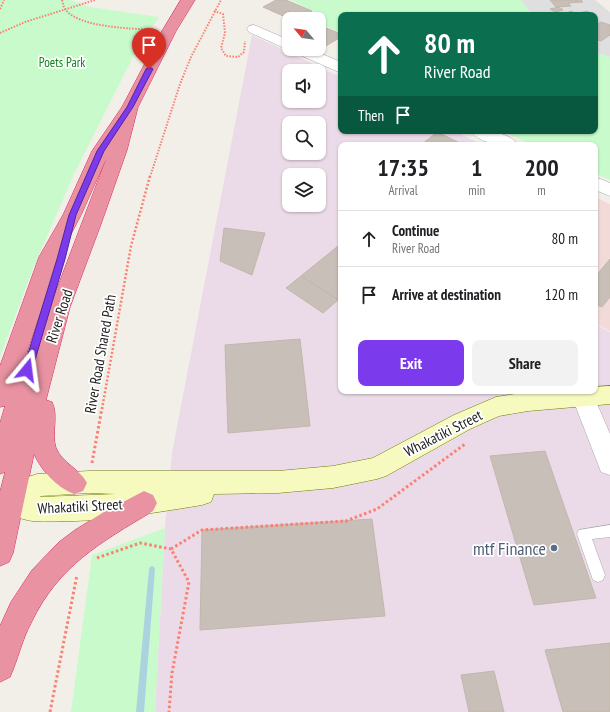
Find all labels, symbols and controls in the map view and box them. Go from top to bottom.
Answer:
north arrow [282,12,326,56]
map controls [282,12,326,212]
text: 80 m [424,24,475,61]
pin [132,28,166,69]
icon: ahead [358,28,410,80]
icon: arrive [138,34,160,56]
park label: Poets Park [39,54,85,71]
text: River Road [424,60,490,83]
button: sound [282,64,326,108]
icon: arrive [392,104,414,126]
text: Then [358,106,384,125]
button: search [282,116,326,160]
text: 17:35 [377,152,429,183]
text: 1 [471,152,482,183]
text: 200 [524,152,559,183]
button: layers [282,168,326,212]
text: Arrival [388,182,418,199]
text: min [468,182,485,199]
text: m [537,182,546,199]
text: Continue [392,221,439,240]
icon: ahead [358,228,380,250]
text: 80 m [552,229,578,248]
text: River Road [392,240,440,257]
icon: arrive [358,284,380,306]
text: Arrive at destination [392,285,501,304]
text: 120 m [545,285,578,304]
street label: River Road [41,287,77,345]
street label: River Road Shared Path [80,293,120,415]
button: Exit [358,340,464,386]
button: Share [472,340,578,386]
position arrow [6.0,349,48.0,391]
street label: Whakatiki Street [401,405,485,461]
street label: Whakatiki Street [37,494,123,518]
place label: mtf Finance [473,537,546,560]
marker: mtf Finance [549,543,559,553]

